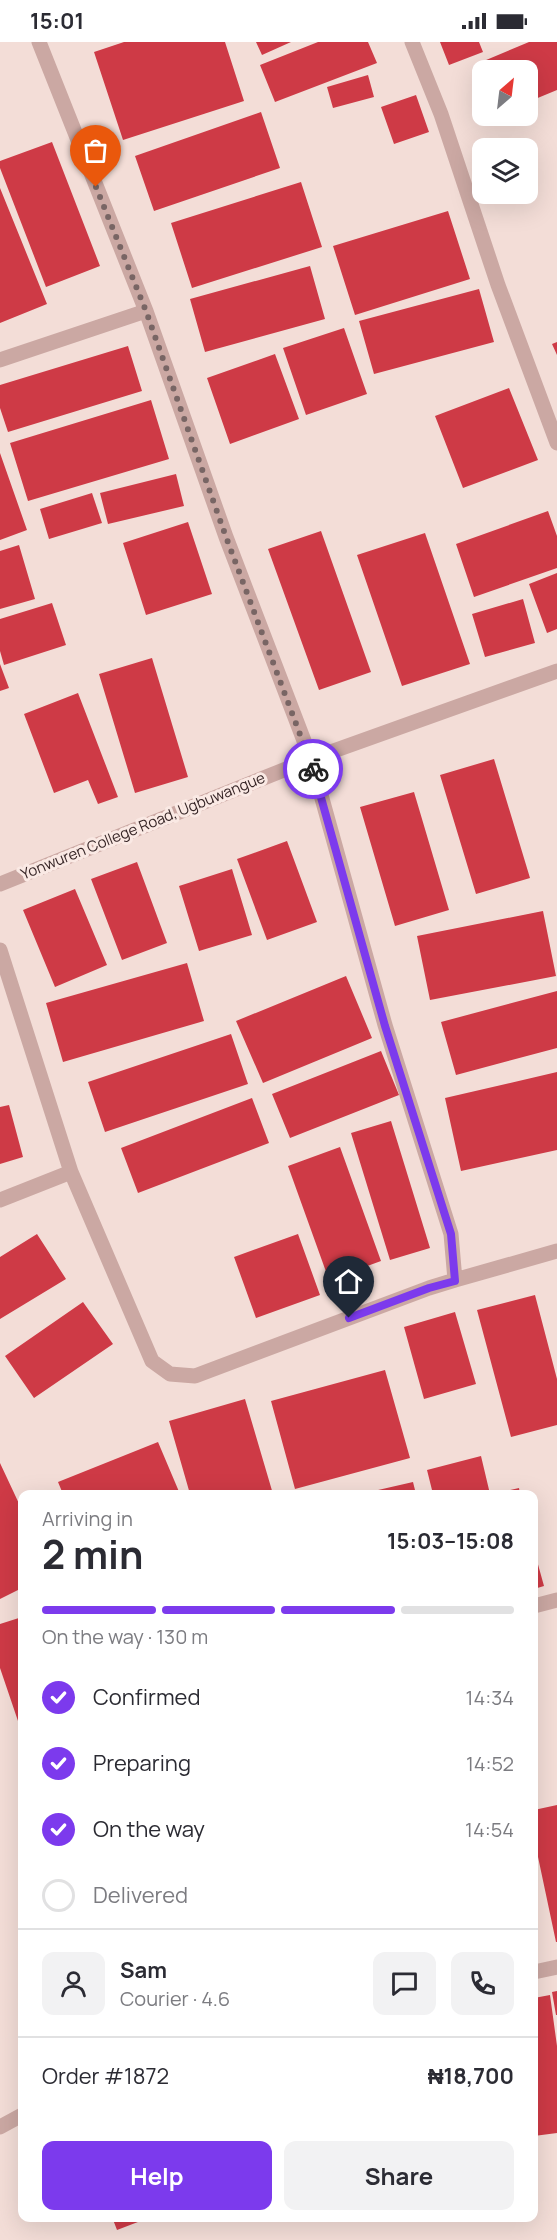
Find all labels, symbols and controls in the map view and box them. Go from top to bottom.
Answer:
text: 15:01 [30,6,84,36]
north arrow [472,60,538,126]
map controls [472,60,538,204]
pin [70,125,121,187]
icon: bag [79,134,112,167]
button: layers [472,138,538,204]
courier [283,739,343,799]
icon: bike [297,753,330,786]
street label: Yonwuren College Road, Ugbuwangue [18,767,268,884]
pin [323,1256,374,1318]
icon: home [332,1265,365,1298]
text: Arriving in [42,1505,133,1532]
text: 15:03–15:08 [387,1526,514,1556]
text: 2 min [42,1527,143,1581]
text: On the way · 130 m [42,1623,208,1650]
icon: check [42,1681,75,1714]
text: Confirmed [93,1682,201,1712]
text: 14:34 [466,1684,514,1711]
icon: check [42,1747,75,1780]
text: Preparing [93,1748,191,1778]
text: 14:52 [466,1750,514,1777]
icon: check [42,1813,75,1846]
text: On the way [93,1814,205,1844]
text: 14:54 [465,1816,514,1843]
text: Delivered [93,1880,188,1910]
button: person [42,1952,105,2015]
button: chat [373,1952,436,2015]
button: phone [451,1952,514,2015]
text: Sam [120,1955,167,1985]
text: Courier · 4.6 [120,1985,230,2012]
text: Order #1872 [42,2061,169,2091]
text: ₦18,700 [428,2061,514,2091]
button: Help [42,2141,272,2210]
button: Share [284,2141,514,2210]

